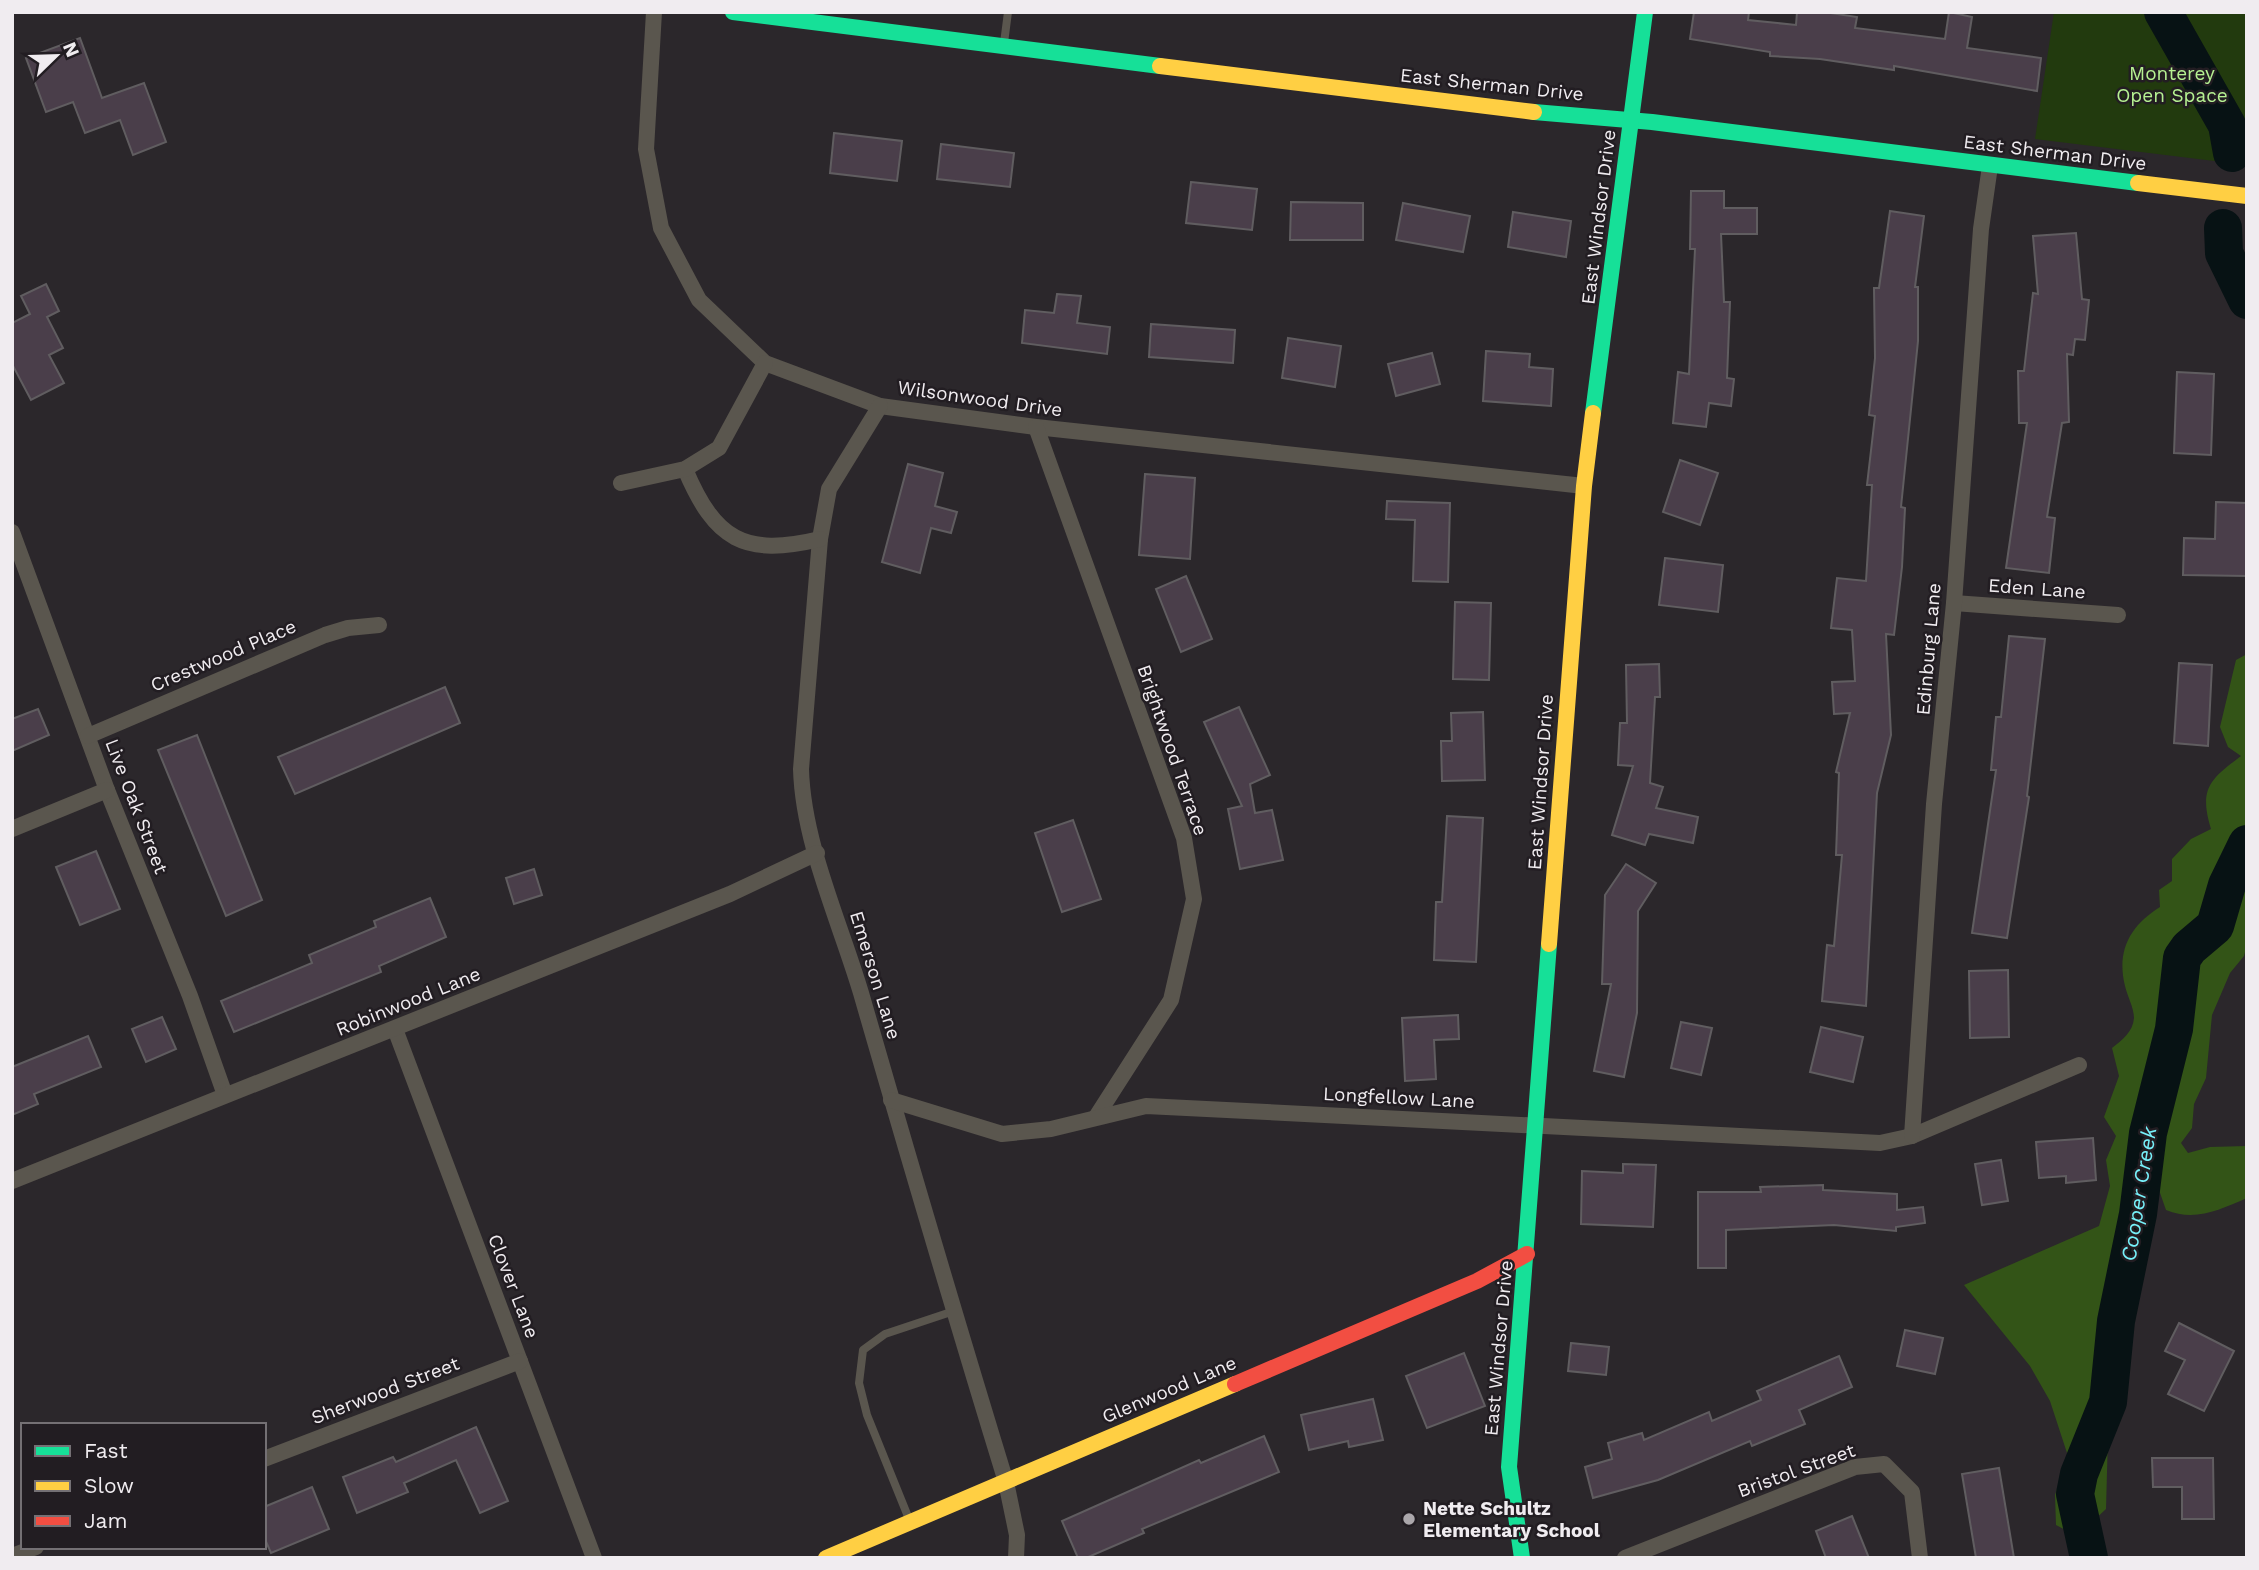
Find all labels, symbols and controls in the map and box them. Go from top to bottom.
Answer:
north arrow [21,21,91,91]
text: N [58,39,85,61]
park label: Monterey Open Space [2116,62,2228,107]
street label: East Sherman Drive [1399,63,1585,106]
street label: East Windsor Drive [1576,128,1621,306]
street label: East Sherman Drive [1962,130,2148,175]
street label: Wilsonwood Drive [896,376,1064,421]
street label: Eden Lane [1987,574,2087,603]
street label: Edinburg Lane [1911,582,1946,716]
street label: Crestwood Place [147,614,299,697]
street label: Brightwood Terrace [1132,662,1213,839]
street label: East Windsor Drive [1523,693,1558,871]
street label: Live Oak Street [100,735,173,877]
street label: Emerson Lane [845,908,906,1042]
street label: Robinwood Lane [333,962,484,1041]
street label: Longfellow Lane [1322,1082,1475,1113]
water label: Cooper Creek [2116,1124,2162,1263]
street label: Clover Lane [483,1231,544,1342]
street label: East Windsor Drive [1479,1259,1518,1437]
street label: Glenwood Lane [1099,1351,1240,1428]
street label: Sherwood Street [308,1352,462,1429]
legend [21,1423,266,1549]
text: Fast [84,1438,128,1463]
street label: Bristol Street [1734,1439,1858,1502]
text: Slow [84,1473,134,1498]
place label: Nette Schultz Elementary School [1423,1497,1601,1542]
text: Jam [84,1508,127,1533]
marker: Nette Schultz Elementary School [1401,1511,1417,1527]

